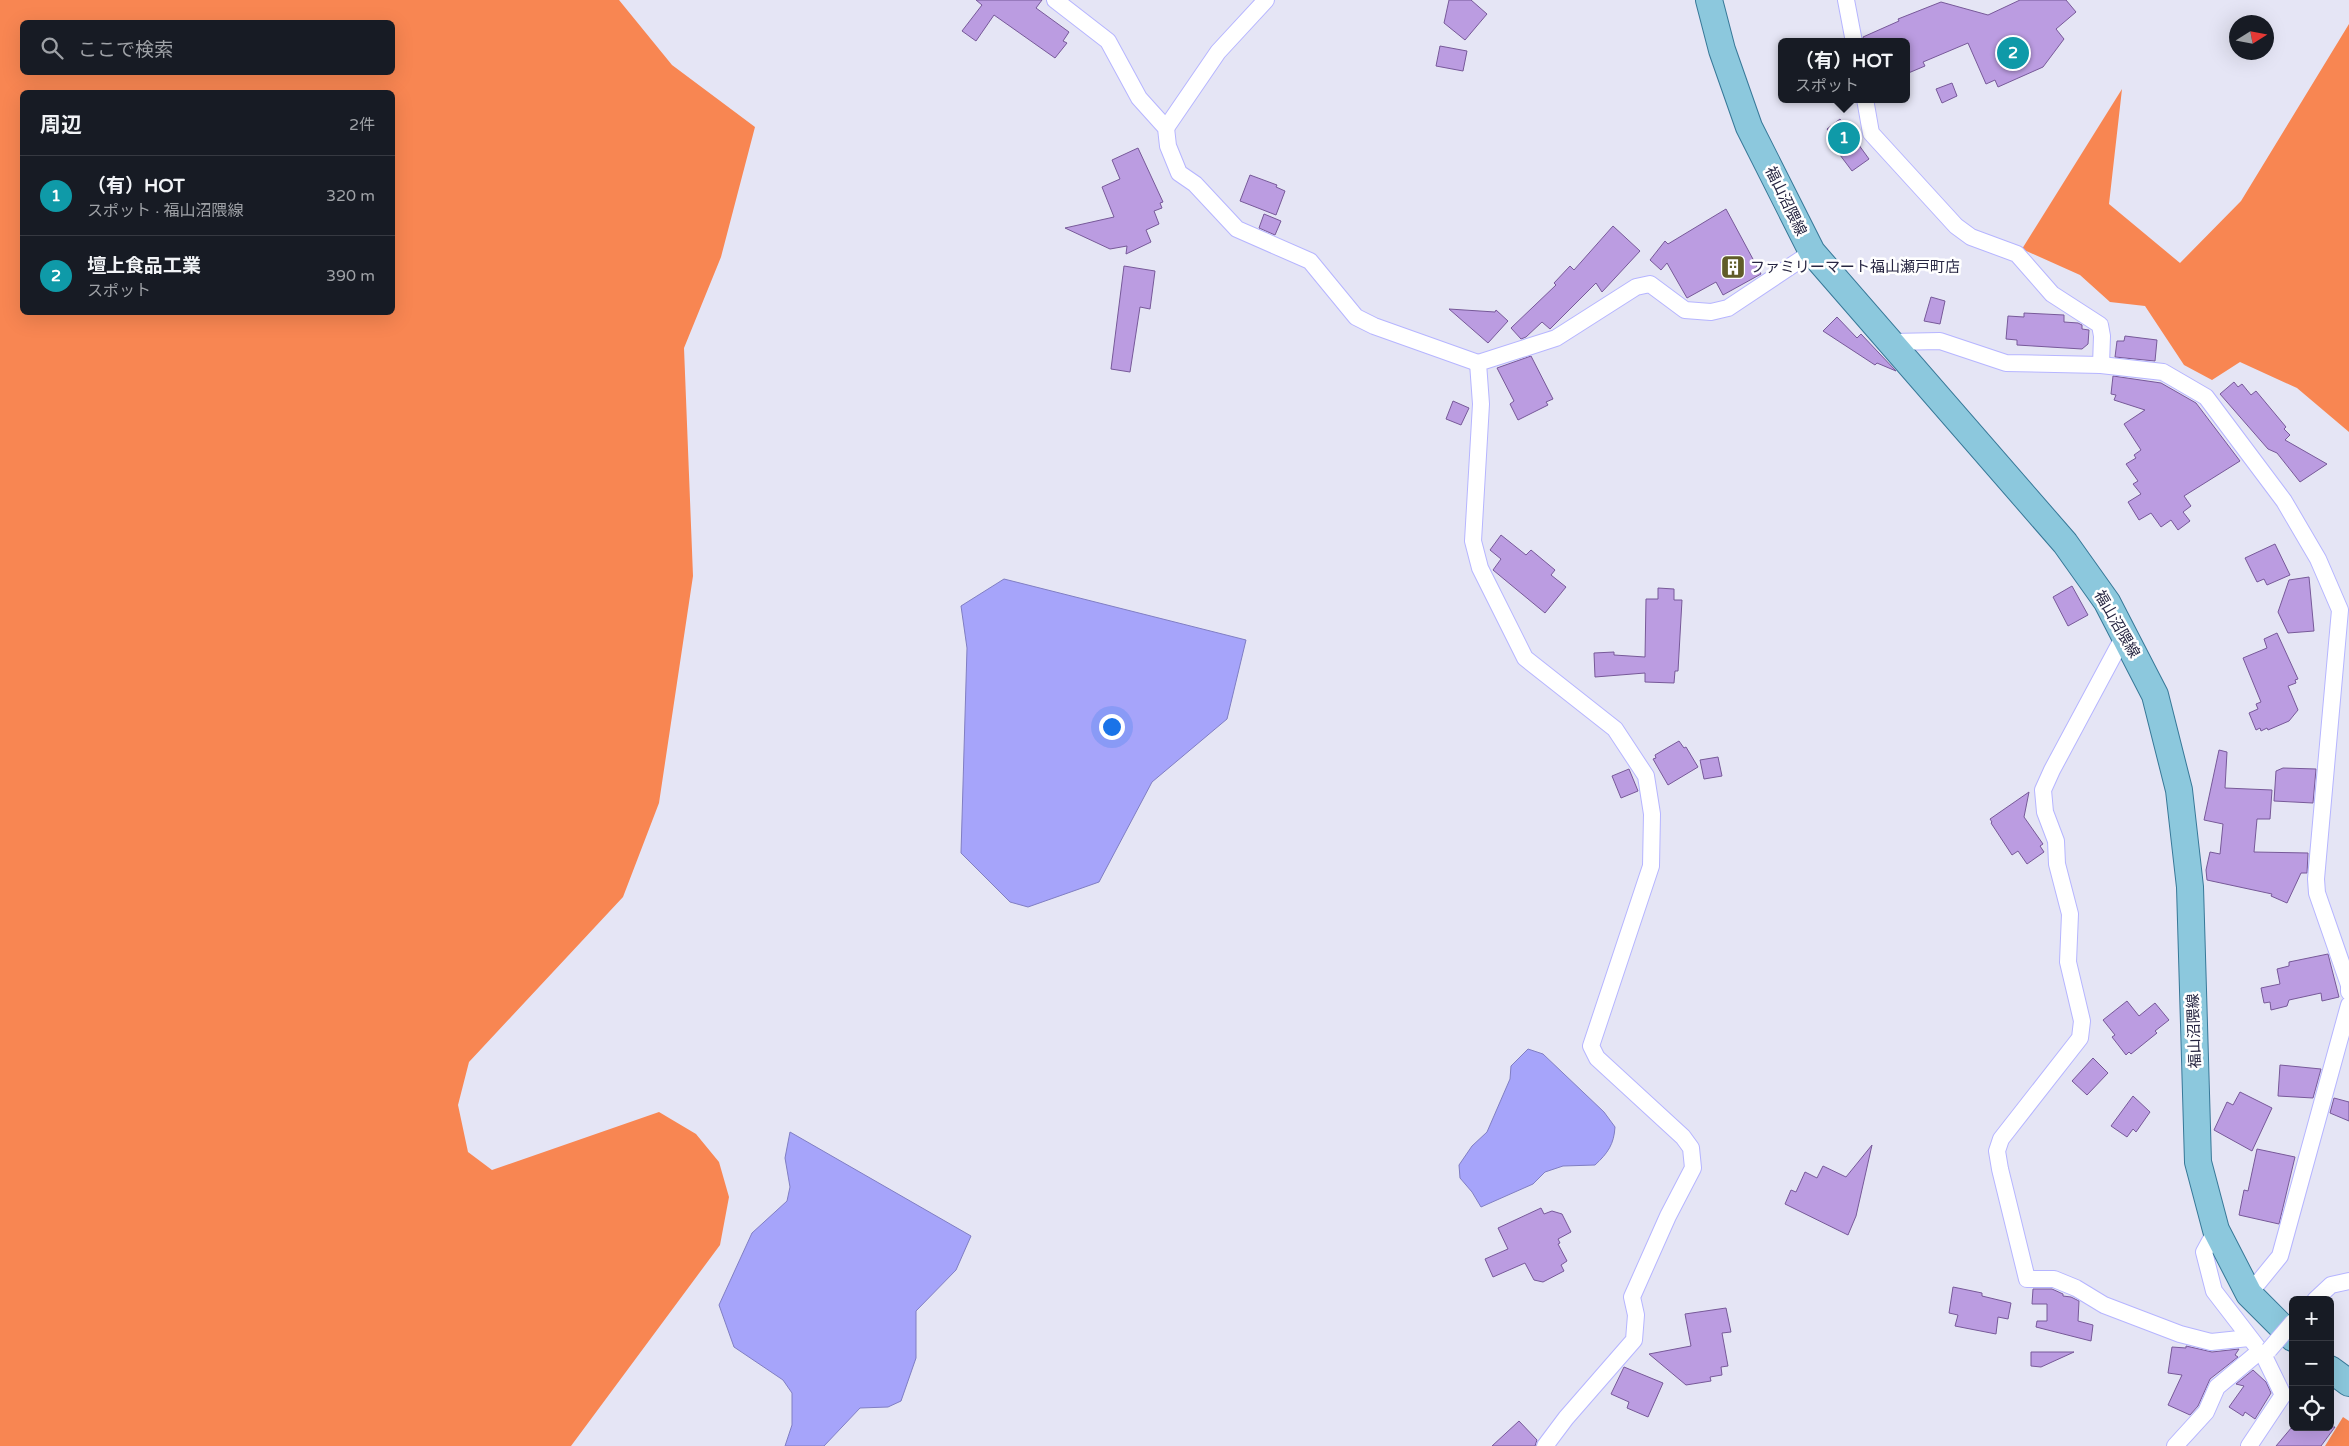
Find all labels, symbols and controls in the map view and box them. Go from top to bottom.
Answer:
north arrow [2229,15,2274,60]
search box [20,20,395,75]
icon: search [38,34,66,62]
pin: 2 [1997,34,2029,72]
popup [1778,38,1910,103]
text: ここで検索 [78,39,173,61]
text: （有）HOT [1795,50,1893,72]
text: スポット [1795,76,1859,96]
text: 周辺 [40,113,82,138]
text: 2件 [349,115,375,135]
pin: 1 [1828,119,1860,157]
street label: 福山沼隈線 [1761,163,1811,239]
text: （有）HOT [87,175,185,197]
text: 1 [51,186,61,206]
text: 320 m [326,186,375,206]
text: スポット · 福山沼隈線 [87,201,243,221]
building icon: ファミリーマート福山瀬戸町店 [1720,254,1746,280]
text: 壇上食品工業 [87,255,201,277]
place label: ファミリーマート福山瀬戸町店 [1750,258,1960,276]
text: 2 [51,266,61,286]
text: 390 m [326,266,375,286]
text: スポット [87,281,151,301]
street label: 福山沼隈線 [2090,587,2144,661]
your location [1099,714,1125,740]
street label: 福山沼隈線 [2184,993,2204,1069]
map controls [2289,1296,2334,1431]
button: + [2289,1296,2334,1341]
button: − [2289,1341,2334,1386]
button: locate [2289,1386,2334,1431]

